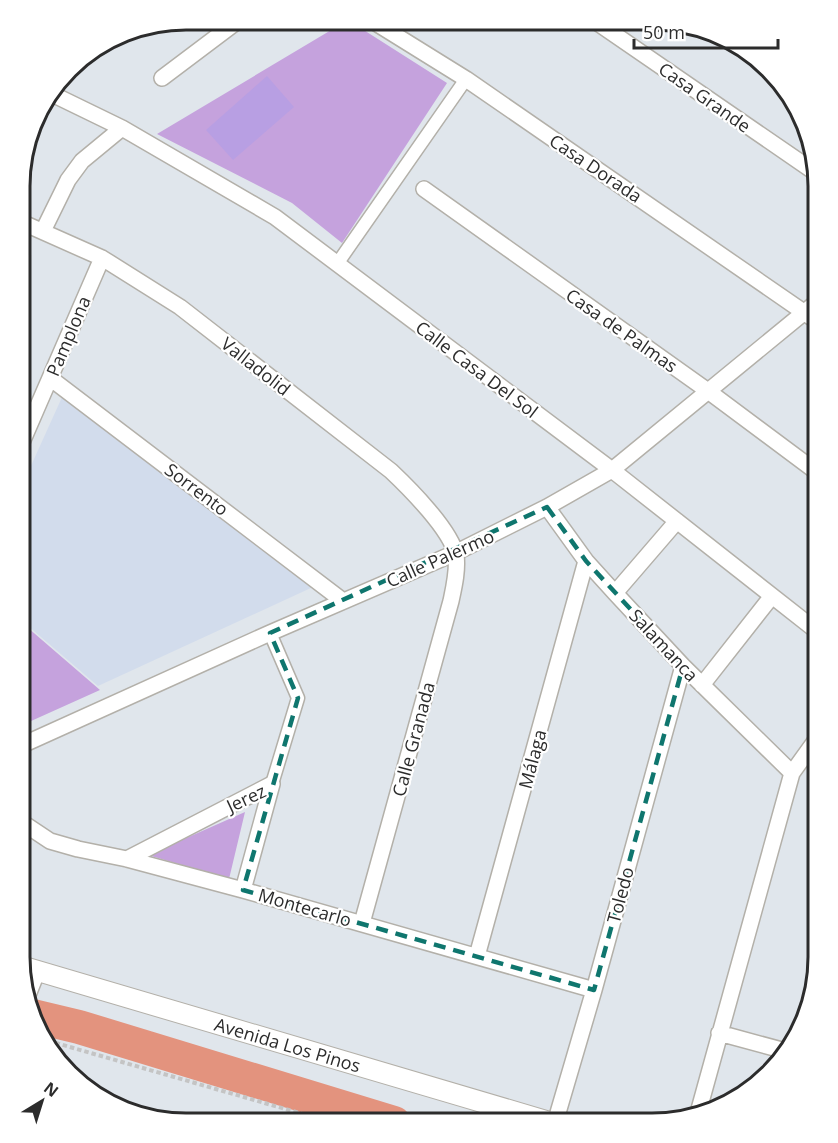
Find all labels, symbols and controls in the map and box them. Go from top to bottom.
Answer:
scale bar [634,12,778,50]
text: 50 m [643,20,685,44]
street label: Casa Grande [654,56,756,138]
street label: Casa Dorada [545,128,647,208]
street label: Casa de Palmas [561,283,683,377]
street label: Pamplona [40,292,96,380]
street label: Calle Casa Del Sol [411,315,543,423]
street label: Valladolid [216,331,296,401]
street label: Sorrento [160,457,234,521]
street label: Calle Palermo [382,524,498,592]
street label: Salamanca [624,604,704,686]
street label: Calle Granada [386,679,440,799]
street label: Málaga [513,727,551,791]
street label: Jerez [221,778,270,818]
street label: Toledo [601,864,639,926]
street label: Montecarlo [256,882,354,932]
street label: Avenida Los Pinos [212,1012,364,1078]
north arrow [12,1071,72,1131]
text: N [39,1077,63,1102]

